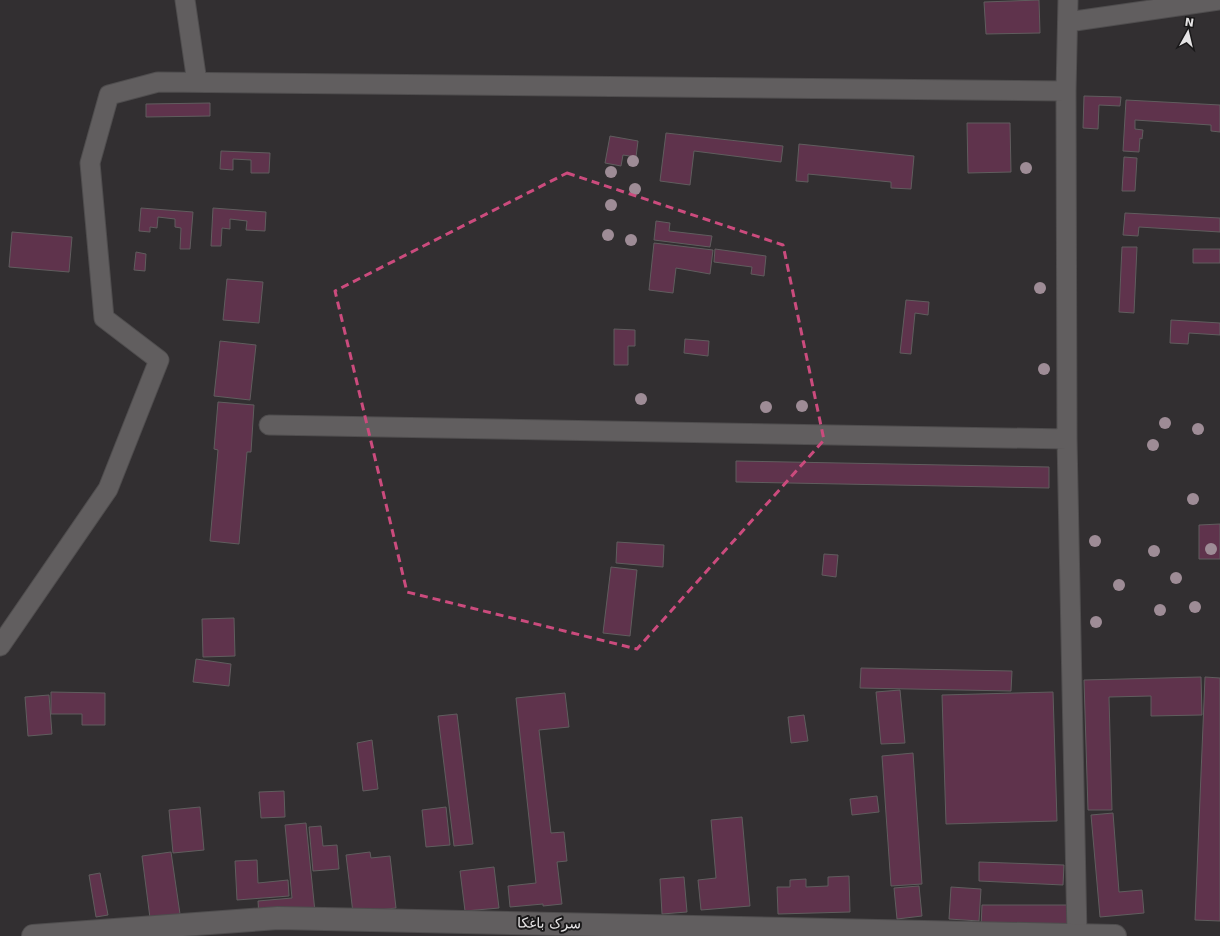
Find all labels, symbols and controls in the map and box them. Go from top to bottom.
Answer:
north arrow [1168,12,1208,52]
text: N [1184,16,1195,30]
street label: سرک باغکا [517,914,581,933]

